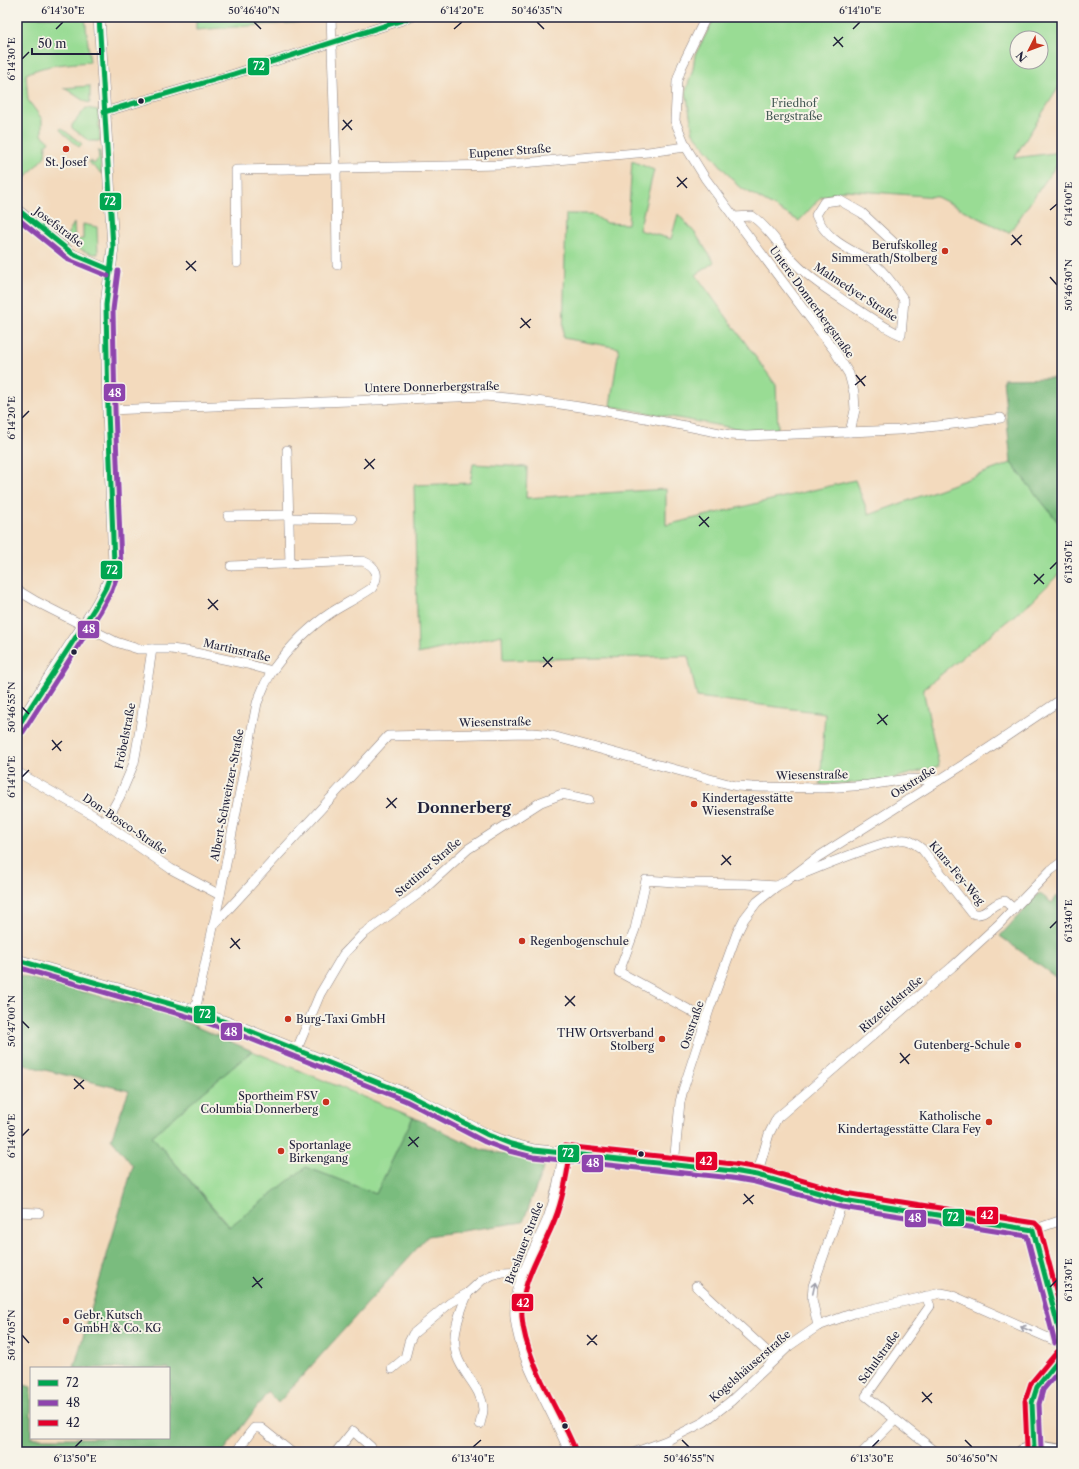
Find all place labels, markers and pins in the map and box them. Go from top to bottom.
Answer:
unlabelled marker [136,96,146,106]
marker: St. Josef [61,144,71,154]
place label: St. Josef [45,155,89,169]
place label: Berufskolleg Simmerath/Stolberg [832,238,937,265]
marker: Berufskolleg Simmerath/Stolberg [940,246,950,256]
unlabelled marker [69,647,79,657]
place label: Kindertagesstätte Wiesenstraße [701,791,793,818]
marker: Kindertagesstätte Wiesenstraße [689,799,699,809]
place label: Regenbogenschule [530,934,629,948]
marker: Regenbogenschule [517,936,527,946]
place label: Burg-Taxi GmbH [296,1012,386,1026]
marker: Burg-Taxi GmbH [283,1014,293,1024]
place label: THW Ortsverband Stolberg [557,1026,654,1053]
marker: THW Ortsverband Stolberg [657,1034,667,1044]
place label: Gutenberg-Schule [914,1038,1010,1052]
marker: Gutenberg-Schule [1013,1040,1023,1050]
place label: Sportheim FSV Columbia Donnerberg [200,1089,319,1116]
marker: Sportheim FSV Columbia Donnerberg [321,1097,331,1107]
place label: Katholische Kindertagesstätte Clara Fey [838,1109,982,1136]
marker: Katholische Kindertagesstätte Clara Fey [984,1117,994,1127]
place label: Sportanlage Birkengang [289,1138,351,1165]
marker: Sportanlage Birkengang [276,1146,286,1156]
unlabelled marker [636,1149,646,1159]
place label: Gebr. Kutsch GmbH & Co. KG [74,1308,162,1335]
marker: Gebr. Kutsch GmbH & Co. KG [61,1316,71,1326]
unlabelled marker [560,1421,570,1431]

